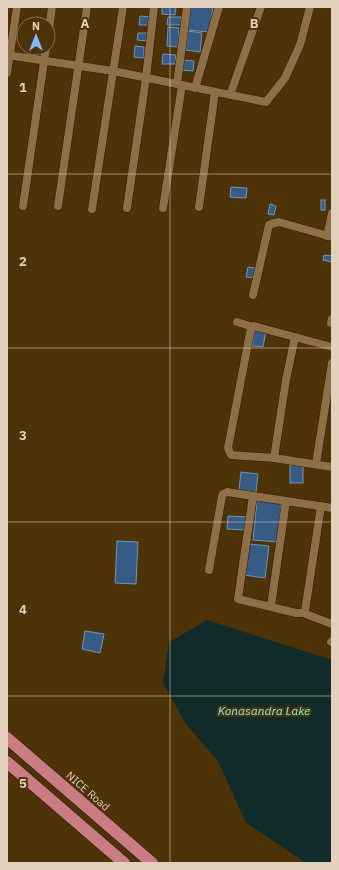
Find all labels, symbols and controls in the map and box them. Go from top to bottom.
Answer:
text: A [81,15,90,32]
text: B [250,15,259,32]
north arrow [16,16,56,56]
text: N [32,19,40,33]
text: 1 [19,79,27,96]
text: 2 [19,253,27,270]
text: 3 [19,427,27,444]
text: 4 [19,601,27,618]
water label: Konasandra Lake [218,703,310,718]
street label: NICE Road [63,768,113,814]
text: 5 [19,775,27,792]

